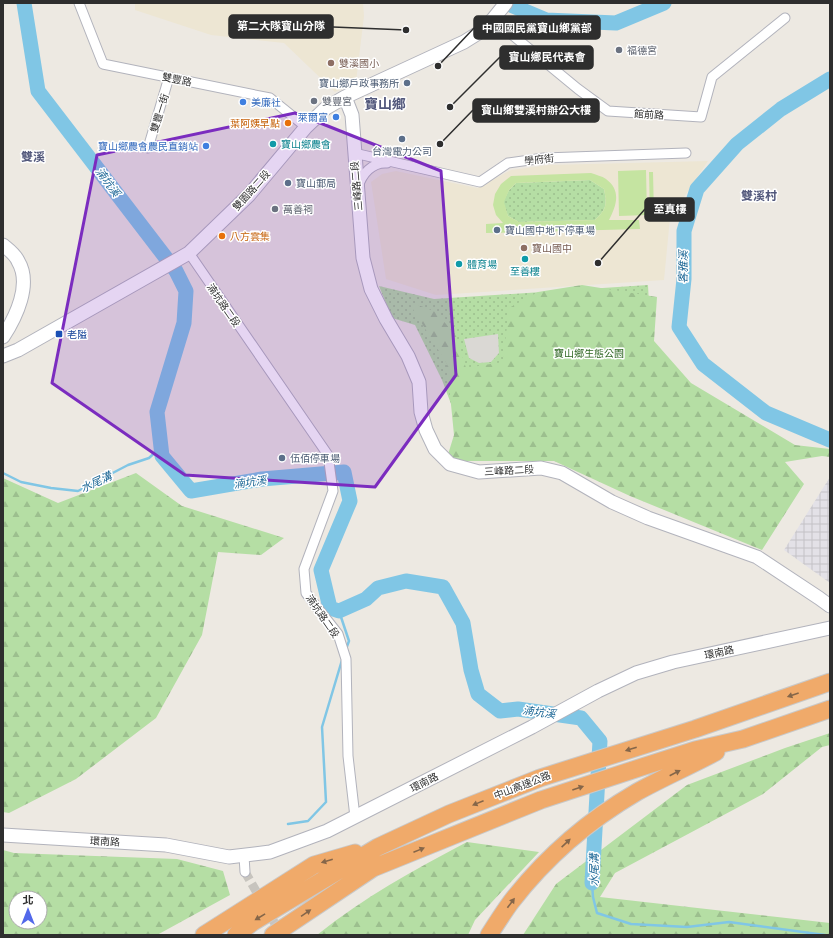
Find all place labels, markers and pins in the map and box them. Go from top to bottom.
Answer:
callout: 第二大隊寶山分隊 [229,15,333,38]
callout: 中國國民黨寶山鄉黨部 [474,16,600,39]
place label: 福德宮 [627,44,657,56]
marker: 福德宮 [614,45,624,55]
callout: 寶山鄉民代表會 [500,46,593,69]
place label: 雙溪國小 [339,57,379,69]
marker: 雙溪國小 [326,58,336,68]
place label: 寶山鄉戶政事務所 [319,77,399,89]
marker: 寶山鄉戶政事務所 [402,78,412,88]
place label: 雙豐宮 [322,95,352,107]
place label: 美廉社 [251,96,281,108]
marker: 雙豐宮 [309,96,319,106]
marker: 美廉社 [238,97,248,107]
callout: 寶山鄉雙溪村辦公大樓 [473,99,599,122]
place label: 萊爾富 [298,111,328,123]
marker: 萊爾富 [331,112,341,122]
place label: 葉阿姨早點 [230,117,280,129]
marker: 葉阿姨早點 [283,118,293,128]
marker: 台灣電力公司 [397,134,407,144]
place label: 寶山鄉農會 [281,138,331,150]
marker: 寶山鄉農會 [268,139,278,149]
place label: 寶山鄉農會農民直銷站 [98,140,198,152]
marker: 寶山鄉農會農民直銷站 [201,141,211,151]
place label: 台灣電力公司 [372,145,432,157]
place label: 寶山郵局 [296,177,336,189]
marker: 寶山郵局 [283,178,293,188]
callout: 至真樓 [645,198,694,221]
place label: 萬善祠 [283,203,313,215]
marker: 萬善祠 [270,204,280,214]
place label: 寶山國中地下停車場 [505,224,595,236]
marker: 寶山國中地下停車場 [492,225,502,235]
place label: 八方雲集 [230,230,270,242]
marker: 八方雲集 [217,231,227,241]
place label: 寶山國中 [532,242,572,254]
marker: 寶山國中 [519,243,529,253]
marker: 至善樓 [520,254,530,264]
place label: 體育場 [467,258,497,270]
marker: 體育場 [454,259,464,269]
place label: 至善樓 [510,265,540,277]
place label: 老隘 [67,328,87,340]
marker: 老隘 [54,329,64,339]
place label: 伍佰停車場 [290,452,340,464]
marker: 伍佰停車場 [277,453,287,463]

